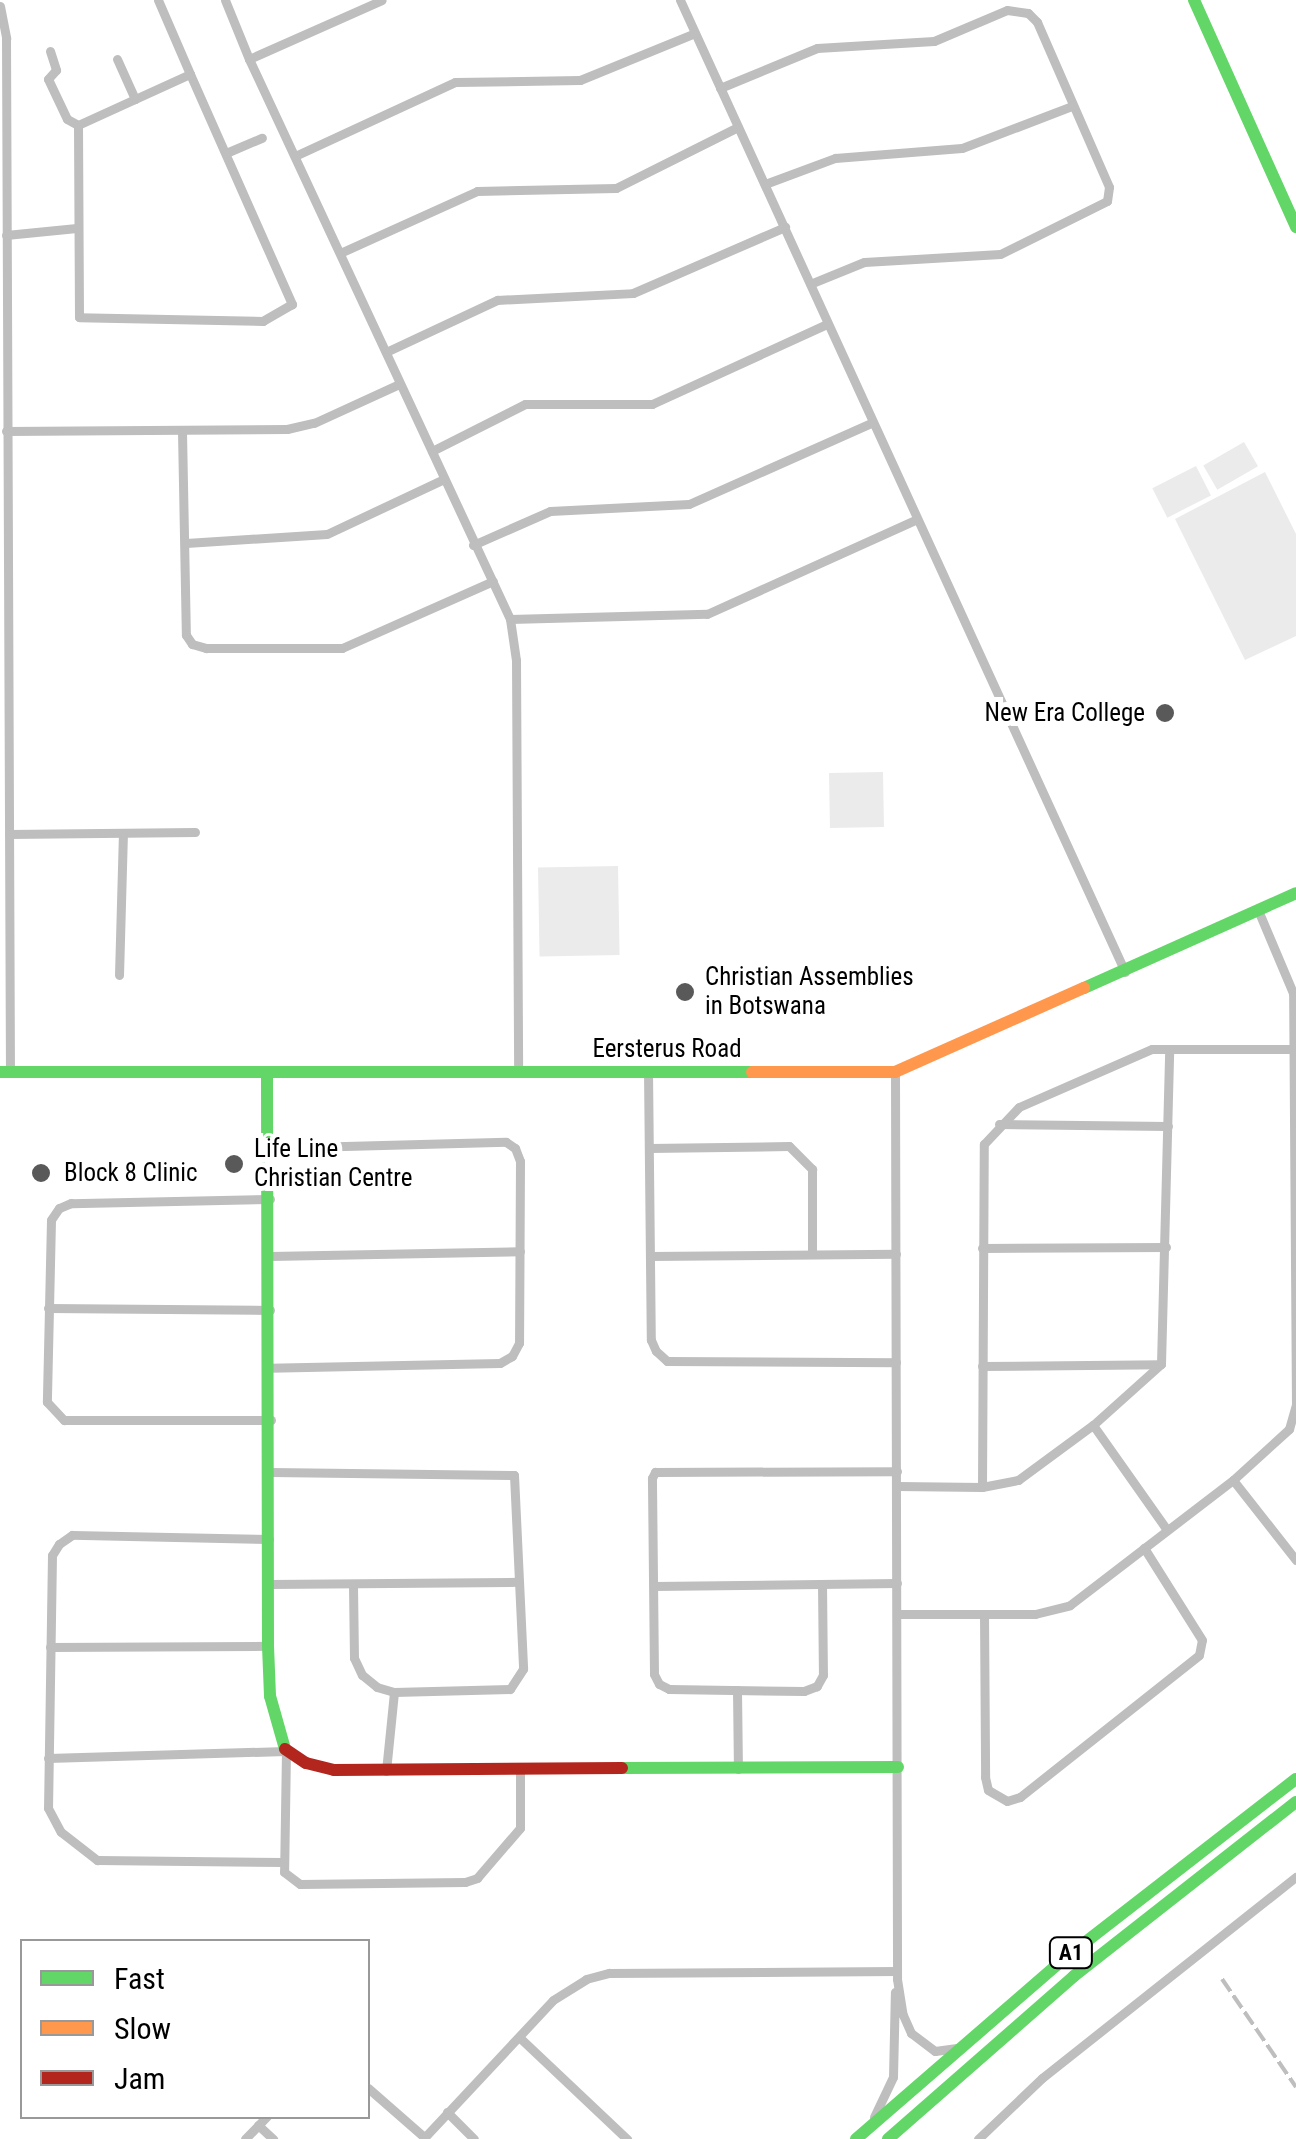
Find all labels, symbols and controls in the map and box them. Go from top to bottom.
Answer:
place label: New Era College [985,698,1145,728]
marker: New Era College [1154,702,1176,724]
place label: Christian Assemblies in Botswana [705,963,914,1022]
marker: Christian Assemblies in Botswana [674,981,696,1003]
street label: Eersterus Road [592,1034,742,1064]
place label: Life Line Christian Centre [254,1135,412,1194]
marker: Life Line Christian Centre [223,1153,245,1175]
place label: Block 8 Clinic [64,1158,198,1188]
marker: Block 8 Clinic [28,1160,54,1186]
road number: A1 [1048,1936,1094,1970]
legend [20,1939,370,2119]
text: Fast [114,1961,165,1996]
text: Slow [114,2011,171,2046]
text: Jam [114,2061,165,2096]

